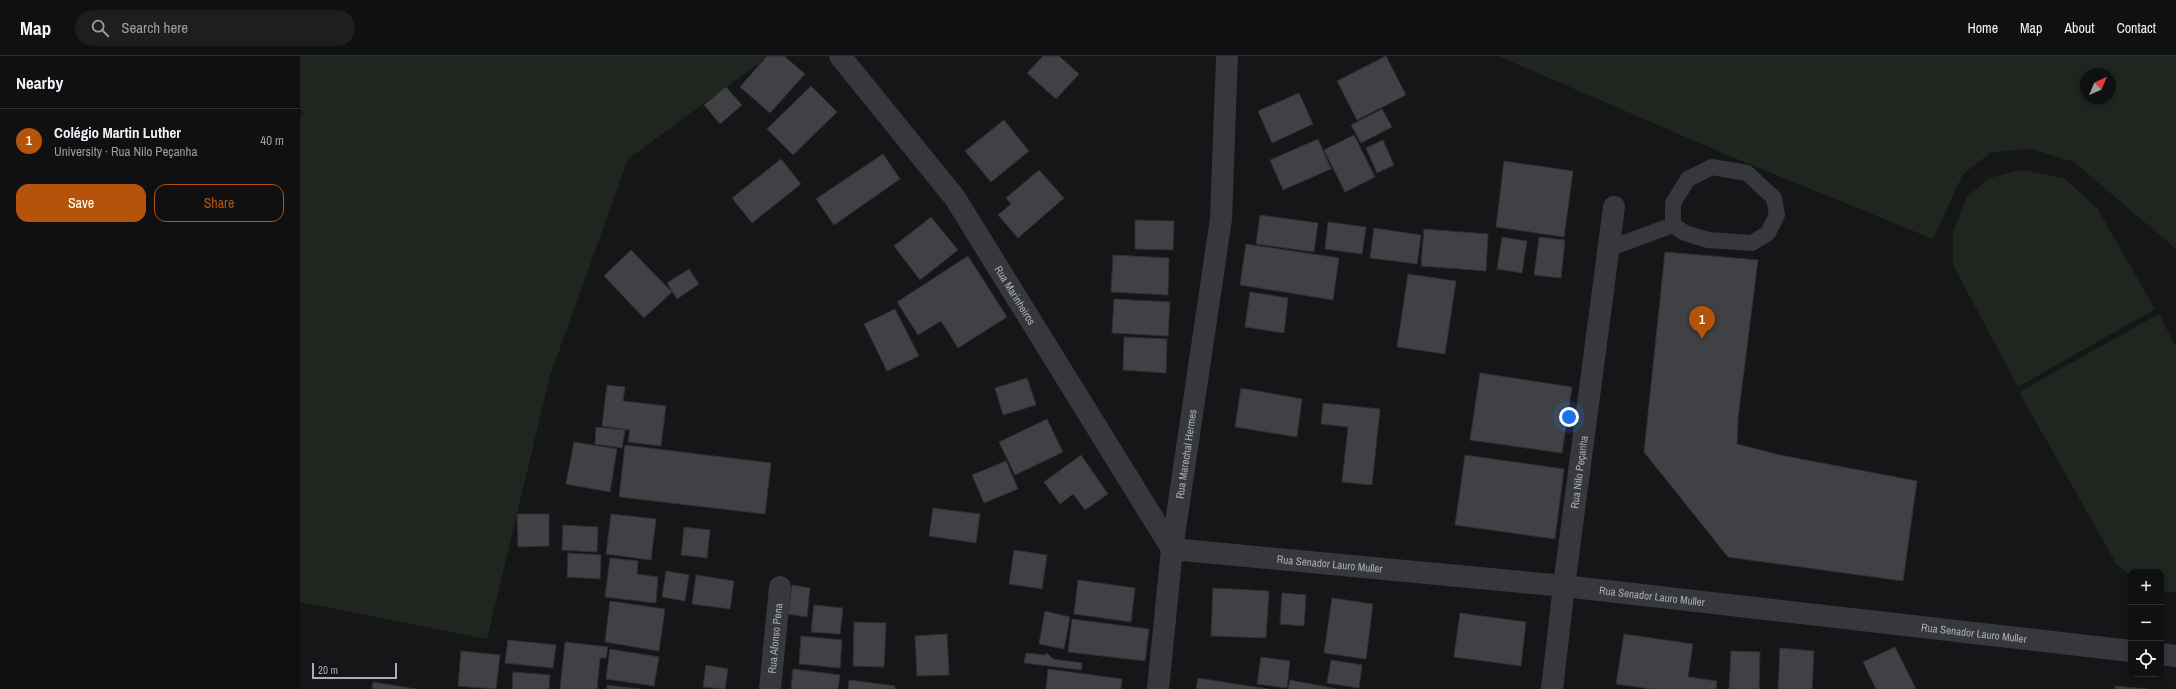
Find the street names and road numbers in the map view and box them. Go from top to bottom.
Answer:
street label: Rua Marinheiros [991,263,1039,328]
street label: Rua Marechal Hermes [1173,408,1200,500]
street label: Rua Nilo Peçanha [1567,435,1591,509]
street label: Rua Senador Lauro Muller [1276,552,1383,576]
street label: Rua Senador Lauro Muller [1598,583,1705,609]
street label: Rua Afonso Pena [765,603,785,674]
street label: Rua Senador Lauro Muller [1920,620,2027,646]

